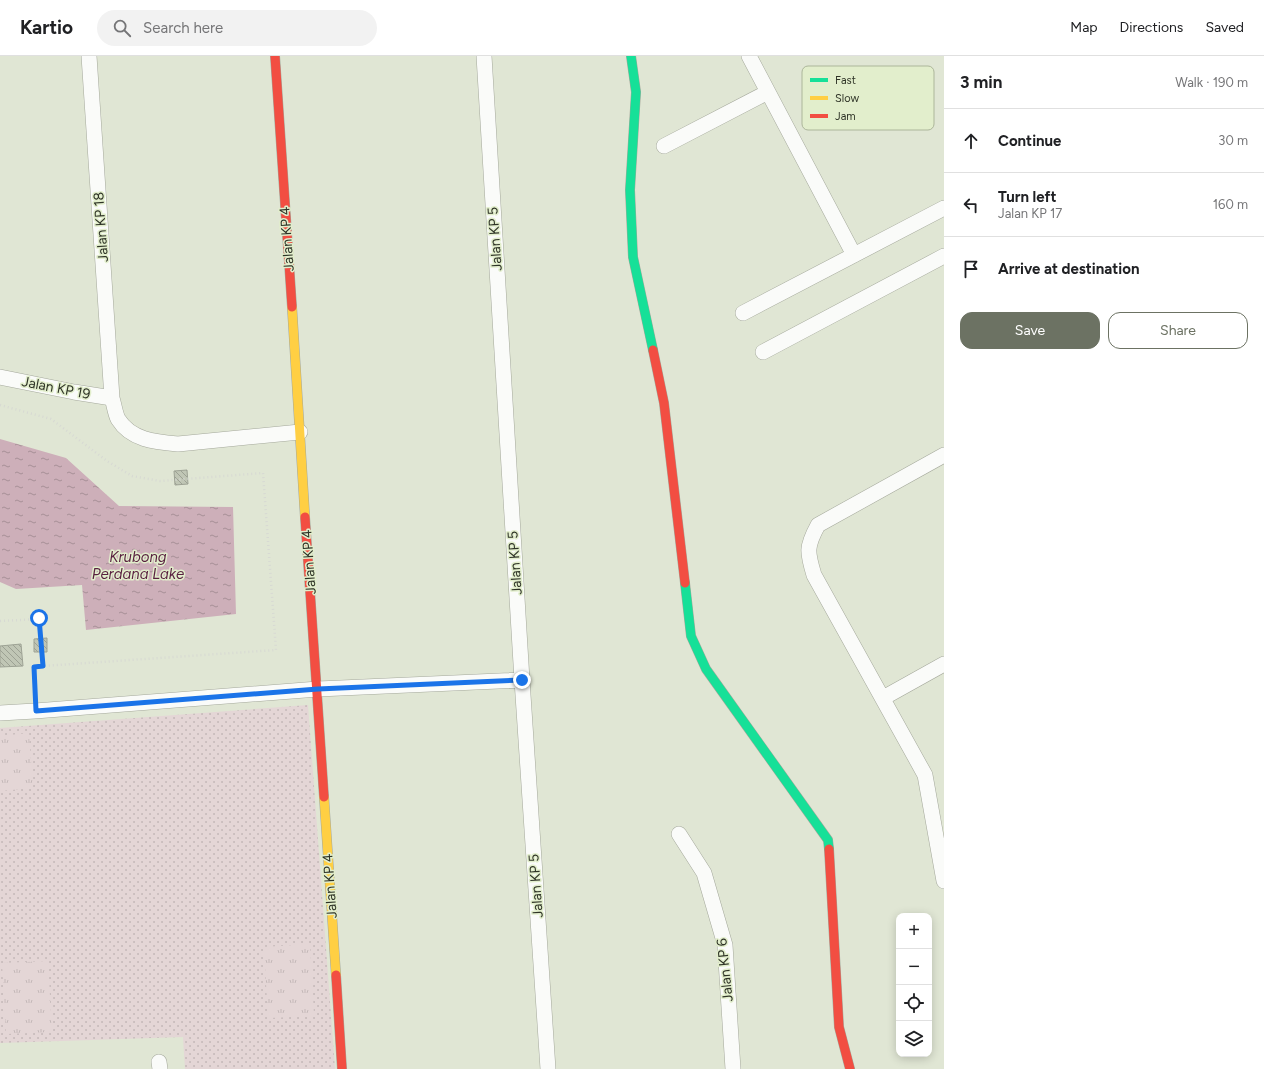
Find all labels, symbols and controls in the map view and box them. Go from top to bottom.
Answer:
search box [97,10,377,46]
text: Kartio [20,16,73,39]
icon: search [111,17,133,39]
text: Search here [143,19,223,37]
text: Map [1070,19,1098,36]
text: Directions [1120,19,1183,36]
text: Saved [1205,19,1244,36]
legend [802,66,934,130]
text: 3 min [960,72,1002,92]
text: Fast [835,74,856,87]
text: Walk · 190 m [1175,75,1248,90]
text: Slow [835,92,859,105]
text: Jam [835,110,856,123]
icon: ahead [960,130,982,152]
text: Continue [998,132,1061,150]
text: 30 m [1218,133,1248,148]
text: Turn left [998,188,1056,206]
street label: Jalan KP 18 [90,191,112,263]
icon: left [960,194,982,216]
text: 160 m [1213,197,1248,212]
street label: Jalan KP 4 [276,206,298,272]
street label: Jalan KP 5 [484,206,506,272]
text: Jalan KP 17 [998,206,1062,221]
icon: arrive [960,258,982,280]
text: Arrive at destination [998,260,1139,278]
button: Save [960,312,1100,349]
button: Share [1108,312,1248,349]
street label: Jalan KP 19 [20,373,92,403]
street label: Jalan KP 4 [298,529,320,595]
street label: Jalan KP 5 [504,530,526,596]
water label: Krubong Perdana Lake [92,548,184,583]
route start [30,609,48,627]
route end [513,671,531,689]
street label: Jalan KP 4 [319,853,341,919]
street label: Jalan KP 5 [525,853,547,919]
map controls [896,913,932,1057]
button: + [896,913,932,949]
street label: Jalan KP 6 [713,937,737,1003]
button: − [896,949,932,985]
button: locate [896,985,932,1021]
button: layers [896,1021,932,1057]

